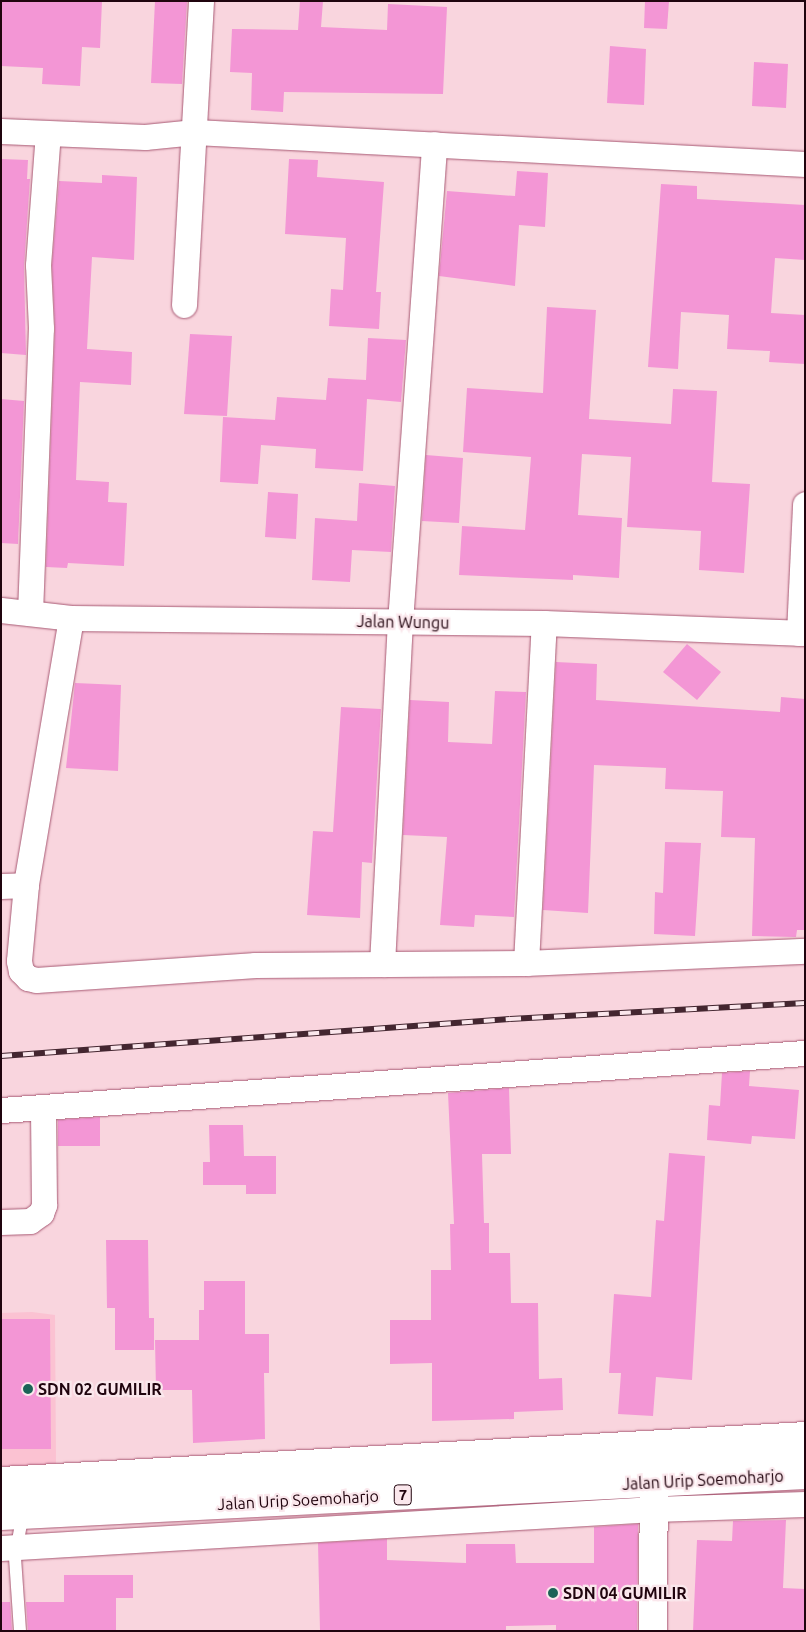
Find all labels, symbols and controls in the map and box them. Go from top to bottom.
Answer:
street label: Jalan Wungu [357,612,449,632]
place label: SDN 02 GUMILIR [38,1379,162,1399]
marker: SDN 02 GUMILIR [22,1383,34,1395]
street label: Jalan Urip Soemoharjo [622,1466,784,1494]
road number: 7 [393,1482,413,1508]
street label: Jalan Urip Soemoharjo [217,1486,379,1514]
place label: SDN 04 GUMILIR [563,1583,687,1603]
marker: SDN 04 GUMILIR [547,1587,559,1599]

